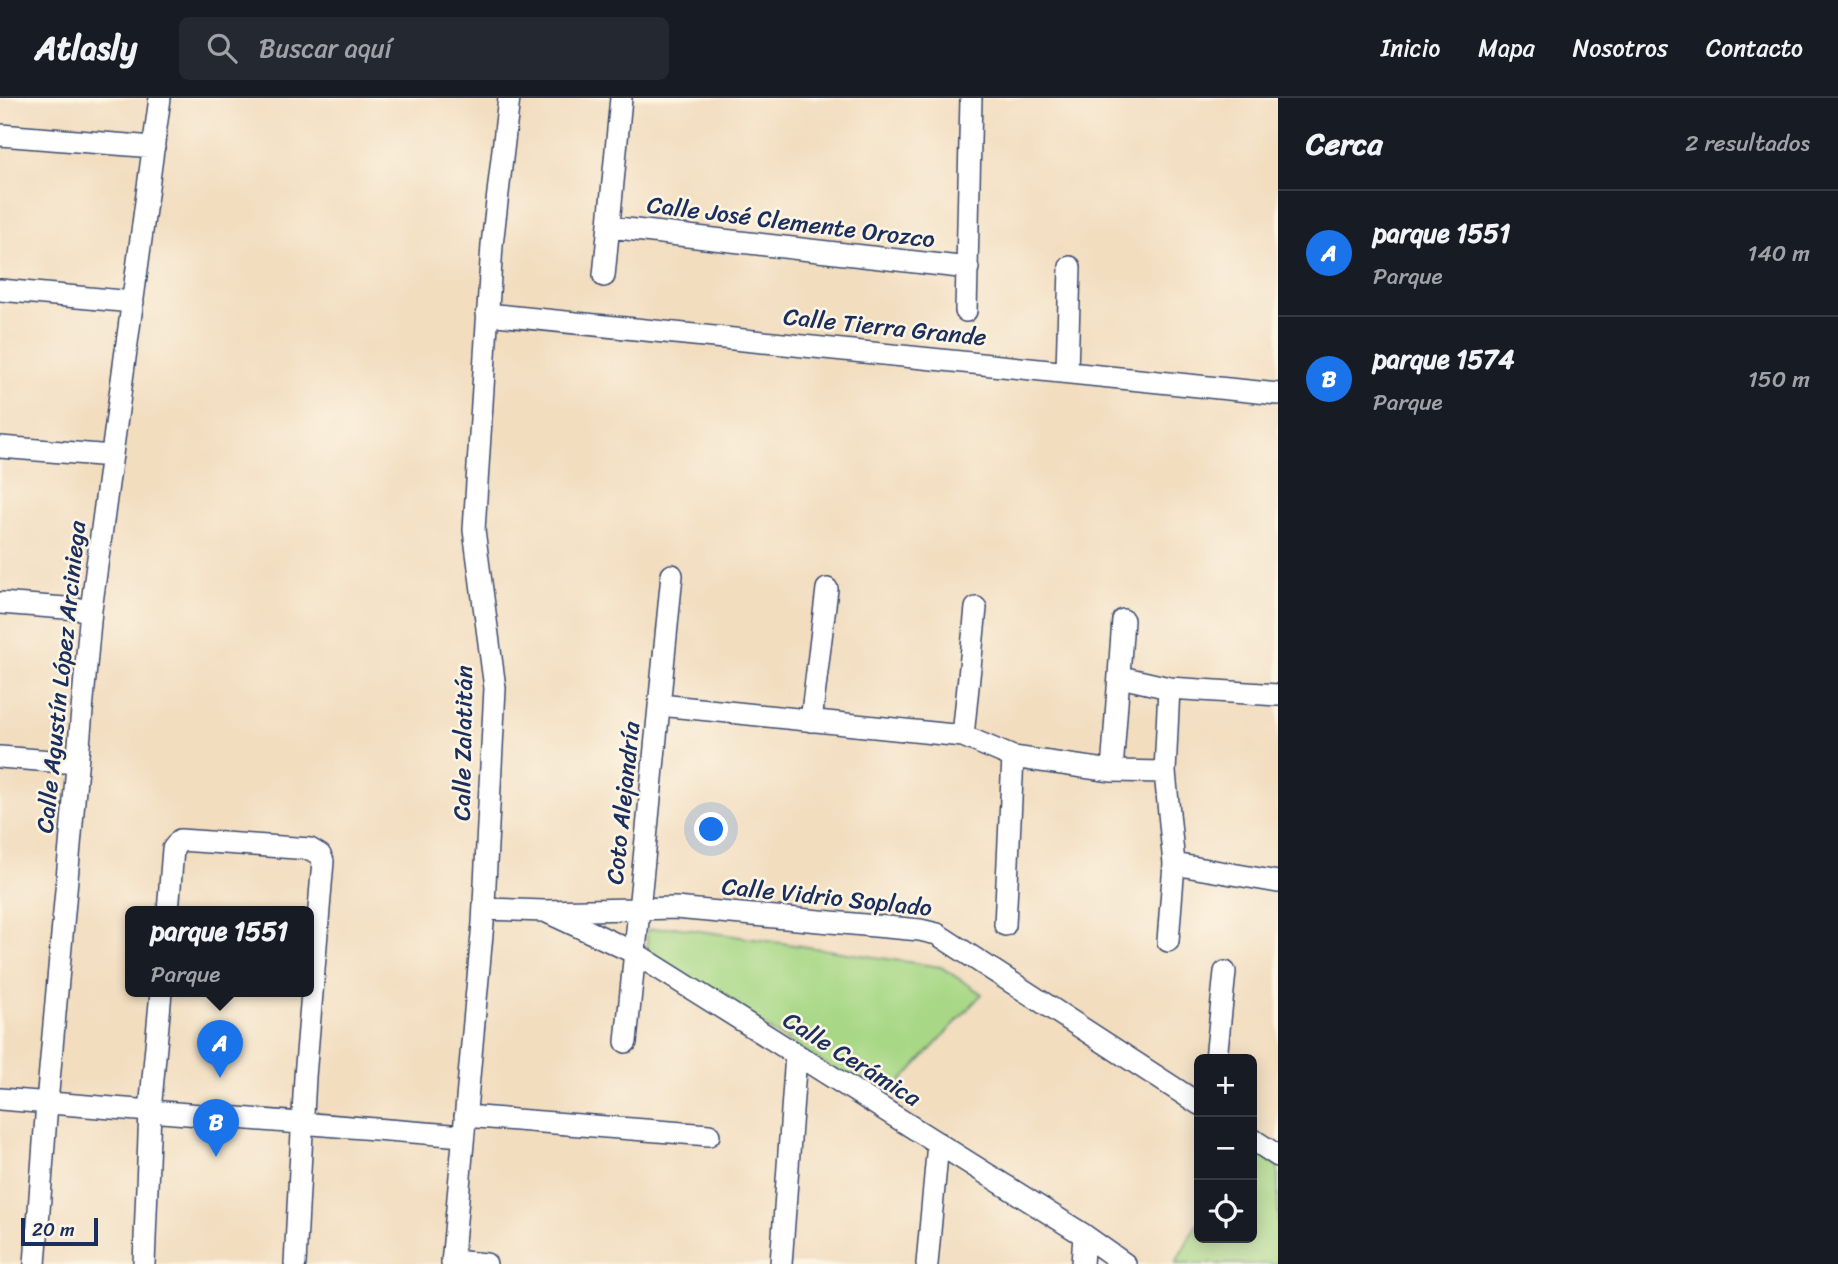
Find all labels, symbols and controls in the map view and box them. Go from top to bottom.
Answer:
search box [179,17,669,80]
text: Atlasly [35,19,137,77]
text: Buscar aquí [259,25,392,71]
text: Inicio [1381,27,1440,69]
text: Mapa [1478,27,1535,69]
text: Nosotros [1573,27,1668,69]
text: Contacto [1706,27,1803,69]
icon: search [203,29,241,67]
text: Cerca [1306,117,1382,171]
text: 2 resultados [1685,123,1810,164]
street label: Calle José Clemente Orozco [645,184,937,260]
text: parque 1551 [1373,210,1510,256]
text: A [1321,233,1337,274]
text: 140 m [1748,233,1810,274]
text: Parque [1373,256,1443,297]
street label: Calle Tierra Grande [781,295,989,359]
text: parque 1574 [1373,336,1514,382]
text: B [1322,359,1336,400]
text: 150 m [1748,359,1810,400]
text: Parque [1373,382,1443,423]
street label: Calle Agustín López Arciniega [24,518,98,835]
street label: Calle Zalatitán [441,665,485,821]
street label: Coto Alejandría [594,719,653,886]
your location [694,812,728,846]
street label: Calle Vidrio Soplado [720,865,934,929]
popup [125,906,314,997]
text: parque 1551 [151,908,288,954]
text: Parque [151,954,220,995]
street label: Calle Cerámica [774,1000,930,1119]
pin: A [197,1020,243,1078]
map controls [1194,1054,1257,1243]
button: + [1194,1054,1257,1117]
pin: B [193,1099,239,1157]
button: − [1194,1117,1257,1180]
button: locate [1194,1180,1257,1243]
text: 20 m [32,1213,75,1246]
scale bar [21,1215,98,1247]

